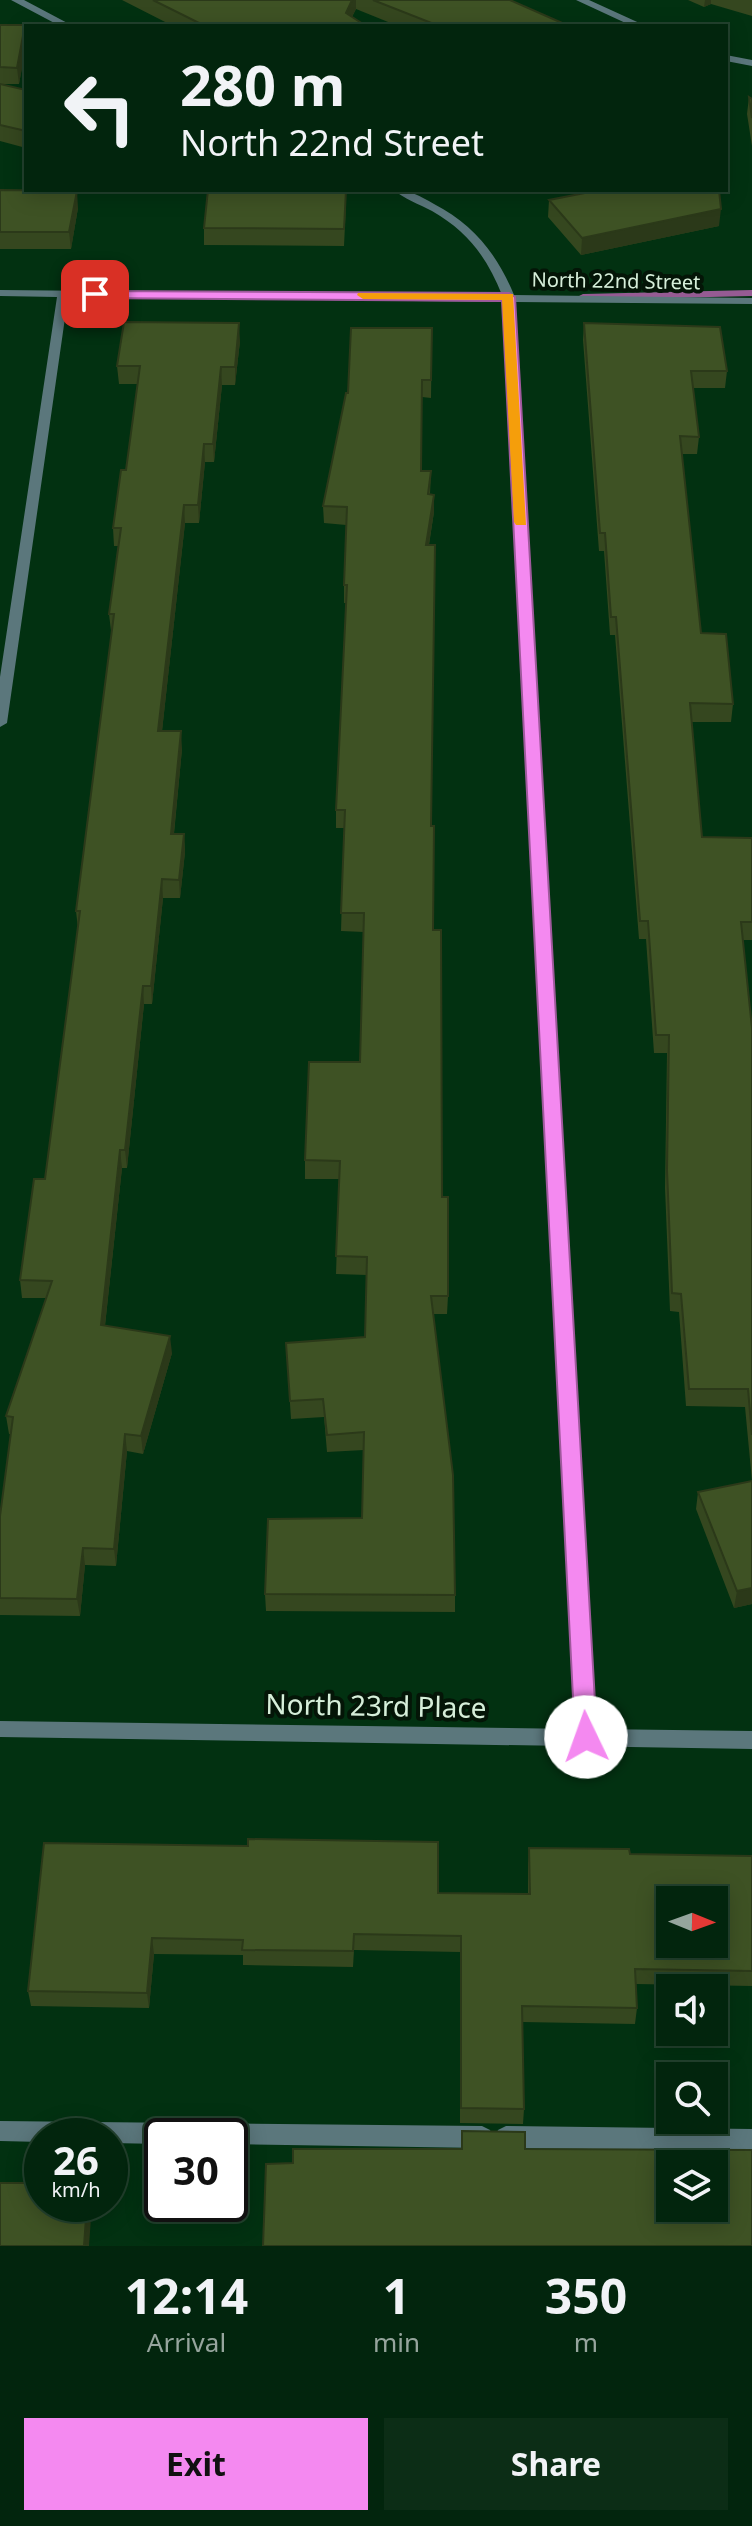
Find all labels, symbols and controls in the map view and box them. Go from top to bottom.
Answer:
text: 280 m [180,46,345,122]
icon: left [48,56,152,160]
text: North 22nd Street [180,118,484,167]
pin [61,260,129,328]
street label: North 22nd Street [531,266,701,295]
icon: arrive [73,272,117,316]
street label: North 23rd Place [265,1684,487,1726]
position arrow [544,1695,628,1779]
north arrow [656,1886,728,1958]
map controls [656,1886,728,2222]
button: sound [656,1974,728,2046]
button: search [656,2062,728,2134]
speed limit sign: 30 [144,2118,248,2222]
text: 26 [53,2132,99,2187]
button: layers [656,2150,728,2222]
text: km/h [51,2176,101,2203]
text: 12:14 [125,2263,248,2328]
text: 1 [383,2263,410,2328]
text: 350 [545,2263,627,2328]
text: Arrival [147,2324,226,2360]
text: min [373,2324,420,2360]
text: m [574,2324,598,2360]
button: Exit [24,2418,368,2510]
button: Share [384,2418,728,2510]

